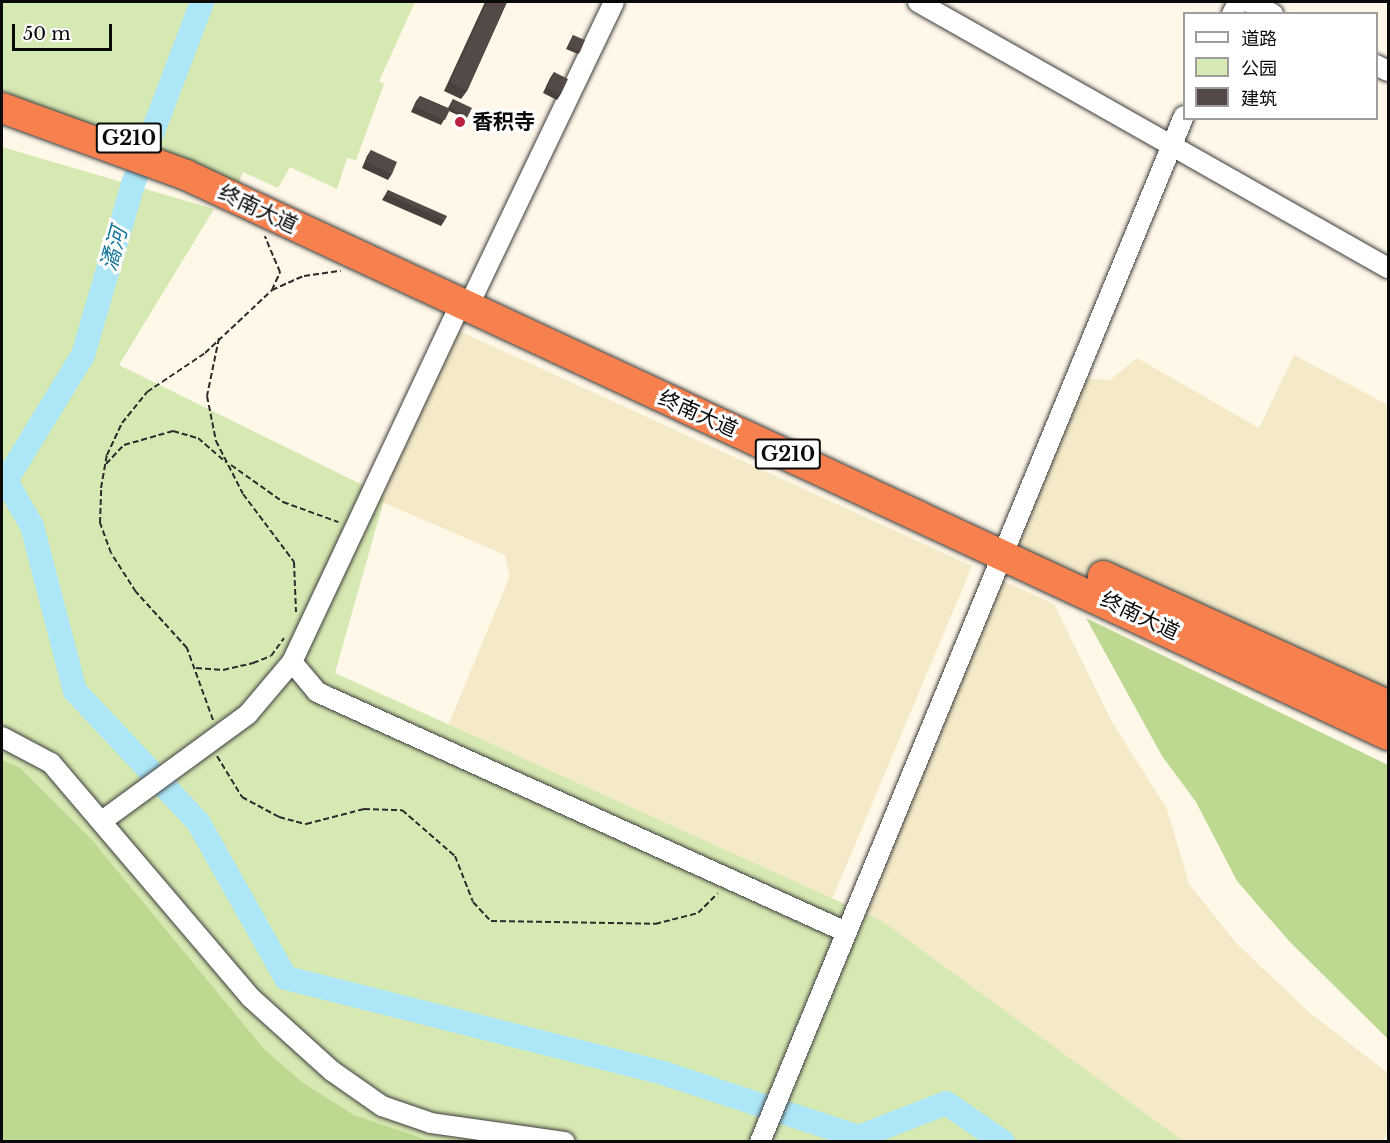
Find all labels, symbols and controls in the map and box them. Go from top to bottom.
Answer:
scale bar [15,12,116,50]
legend [1183,12,1378,120]
text: 50 m [23,23,71,45]
text: 道路 [1241,28,1277,50]
text: 公园 [1241,58,1277,80]
text: 建筑 [1241,88,1277,110]
place label: 香积寺 [472,109,535,135]
marker: 香积寺 [453,115,467,129]
road number: G210 [94,121,164,155]
street label: 终南大道 [215,180,301,238]
water label: 潏河 [95,224,133,274]
street label: 终南大道 [655,385,741,443]
road number: G210 [754,437,822,471]
street label: 终南大道 [1097,587,1183,645]

